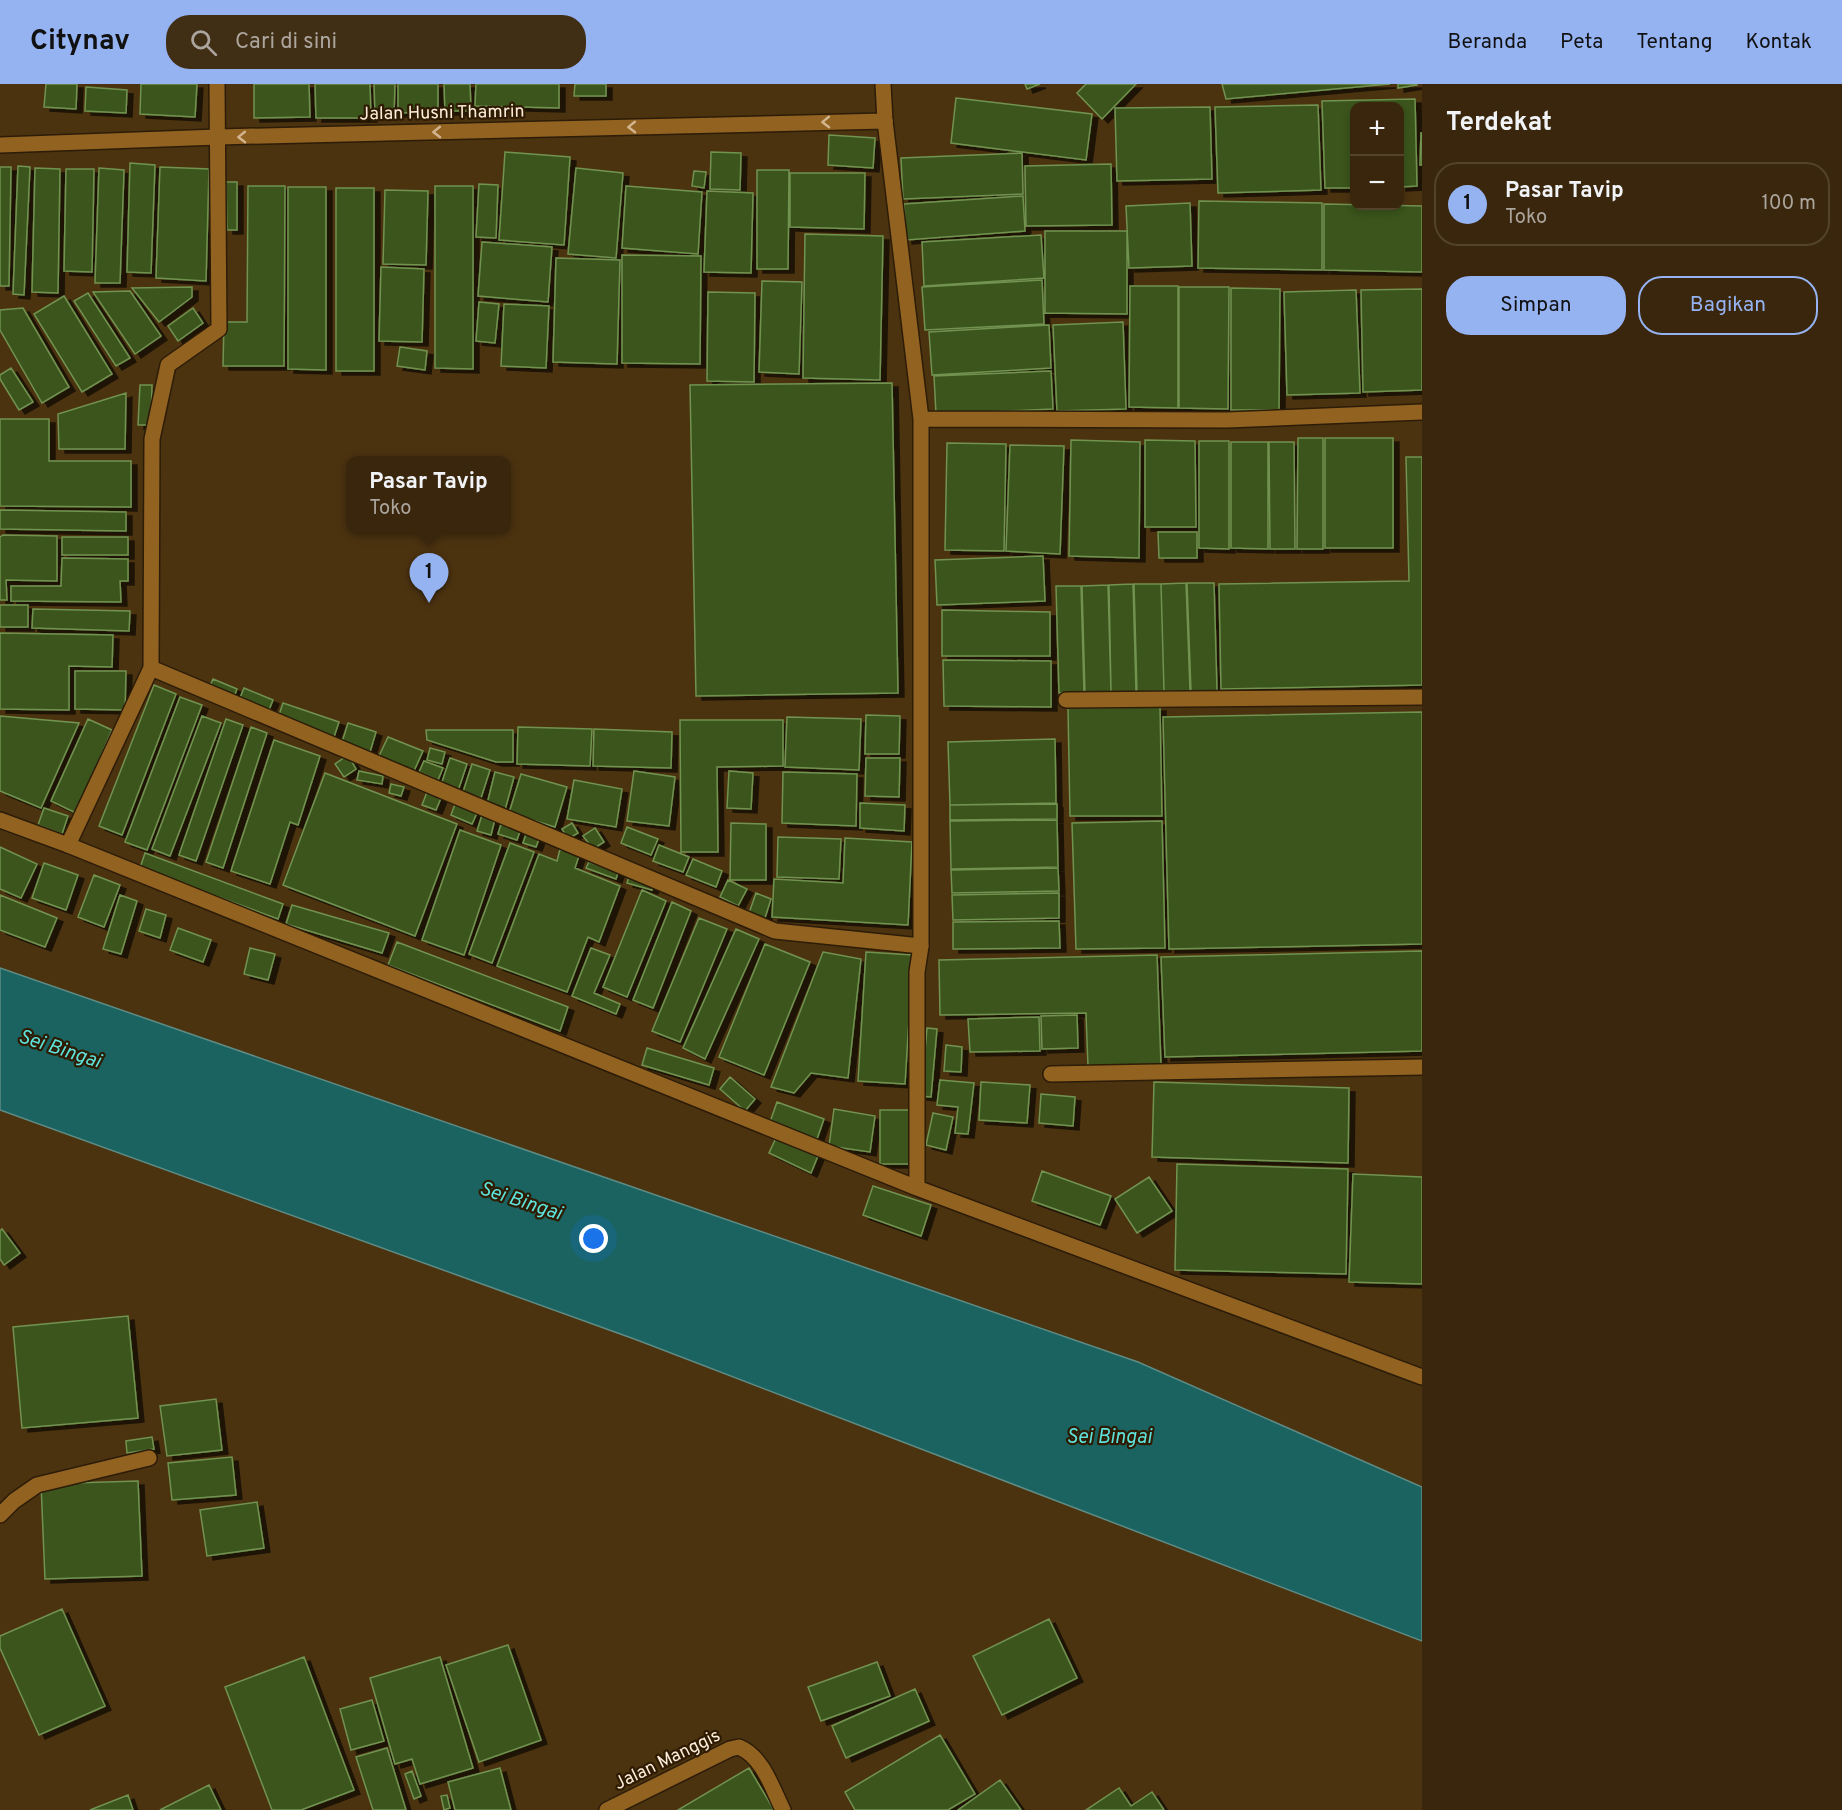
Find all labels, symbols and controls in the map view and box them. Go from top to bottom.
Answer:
search box [166,15,586,69]
text: Citynav [30,24,130,60]
icon: search [187,26,220,59]
text: Cari di sini [235,29,337,56]
text: Beranda [1448,29,1527,56]
text: Peta [1560,29,1603,56]
text: Tentang [1636,29,1713,56]
text: Kontak [1746,29,1812,56]
street label: Jalan Husni Thamrin [359,101,525,126]
map controls [1350,102,1404,210]
button: + [1350,102,1404,156]
text: Terdekat [1446,107,1552,140]
one-way arrow [822,116,831,128]
one-way arrow [627,121,636,133]
one-way arrow [432,126,441,138]
one-way arrow [237,130,246,143]
button: − [1350,156,1404,210]
text: Pasar Tavip [1505,178,1624,205]
text: 1 [1464,191,1472,217]
text: 100 m [1761,191,1816,217]
text: Toko [1505,205,1547,231]
button: Simpan [1446,276,1626,335]
button: Bagikan [1638,276,1818,335]
popup [346,456,511,534]
text: Pasar Tavip [369,469,488,496]
text: Toko [369,496,411,522]
pin: 1 [410,554,448,603]
water label: Sei Bingai [15,1024,105,1076]
water label: Sei Bingai [476,1176,566,1228]
your location [579,1224,608,1253]
water label: Sei Bingai [1066,1425,1153,1451]
street label: Jalan Manggis [611,1725,725,1796]

